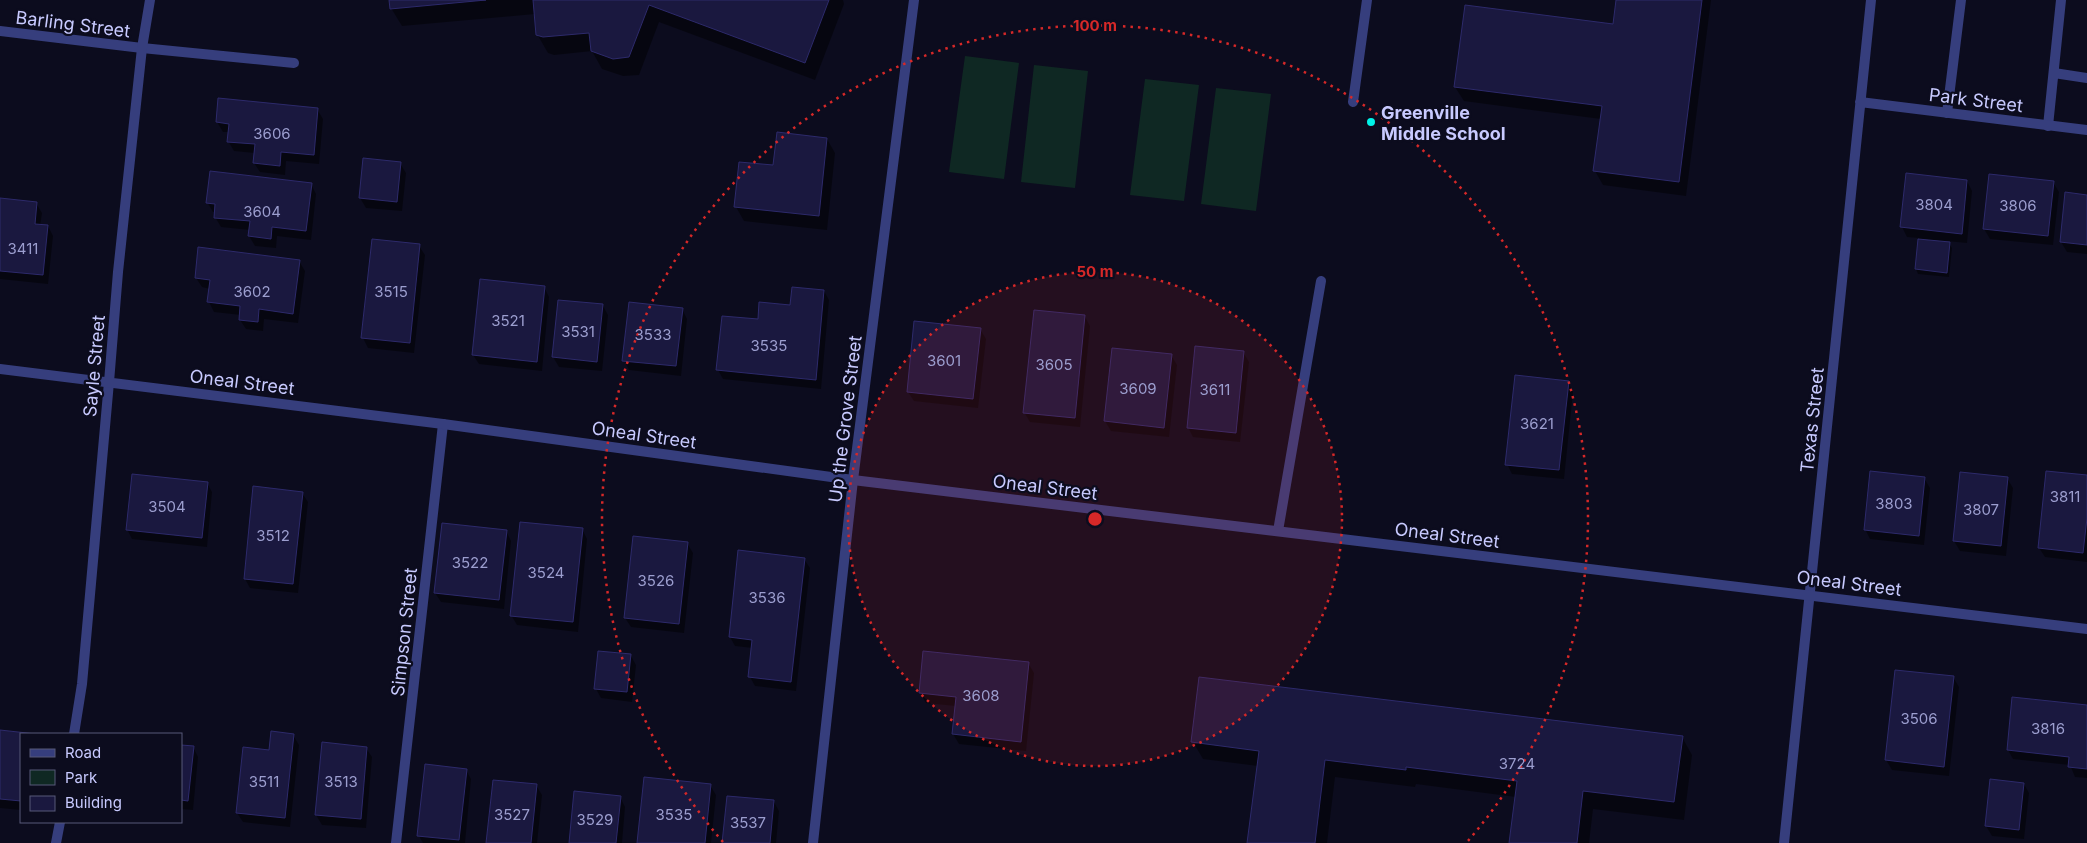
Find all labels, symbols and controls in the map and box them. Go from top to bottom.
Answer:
street label: Barling Street [15,7,132,41]
text: 100 m [1073,16,1117,35]
street label: Park Street [1928,84,2024,116]
place label: Greenville Middle School [1381,102,1506,144]
marker: Greenville Middle School [1365,116,1377,128]
house number: 3606 [253,124,291,143]
house number: 3804 [1915,195,1953,214]
house number: 3806 [1999,196,2037,215]
house number: 3604 [243,202,281,221]
house number: 3411 [8,239,38,258]
text: 50 m [1077,262,1113,281]
house number: 3602 [233,282,271,301]
house number: 3515 [374,282,408,301]
house number: 3521 [491,311,525,330]
street label: Sayle Street [79,314,109,418]
house number: 3531 [561,322,595,341]
house number: 3533 [635,325,671,344]
street label: Up the Grove Street [824,334,866,504]
house number: 3535 [751,336,787,355]
house number: 3601 [927,351,961,370]
house number: 3605 [1035,355,1073,374]
street label: Oneal Street [188,365,296,399]
street label: Texas Street [1796,366,1828,474]
house number: 3609 [1119,379,1157,398]
house number: 3611 [1200,380,1230,399]
house number: 3621 [1520,414,1554,433]
street label: Oneal Street [590,417,698,453]
street label: Oneal Street [991,470,1099,504]
house number: 3811 [2050,487,2080,506]
house number: 3803 [1875,494,1913,513]
house number: 3504 [148,497,186,516]
house number: 3807 [1963,500,1999,519]
centre of rings [1086,510,1104,528]
street label: Oneal Street [1393,518,1501,552]
house number: 3512 [256,526,290,545]
house number: 3522 [452,553,488,572]
house number: 3524 [528,563,565,582]
street label: Simpson Street [387,566,421,697]
street label: Oneal Street [1795,566,1903,600]
house number: 3526 [638,571,674,590]
house number: 3536 [749,588,785,607]
house number: 3608 [962,686,1000,705]
house number: 3506 [1900,709,1938,728]
house number: 3816 [2031,719,2065,738]
legend [20,733,182,823]
text: Road [65,743,101,762]
house number: 3724 [1499,754,1535,773]
text: Park [65,768,98,787]
house number: 3511 [249,772,279,791]
house number: 3513 [324,772,358,791]
text: Building [65,793,122,812]
house number: 3527 [494,805,530,824]
house number: 3535 [656,805,692,824]
house number: 3529 [577,810,613,829]
house number: 3537 [730,813,766,832]

